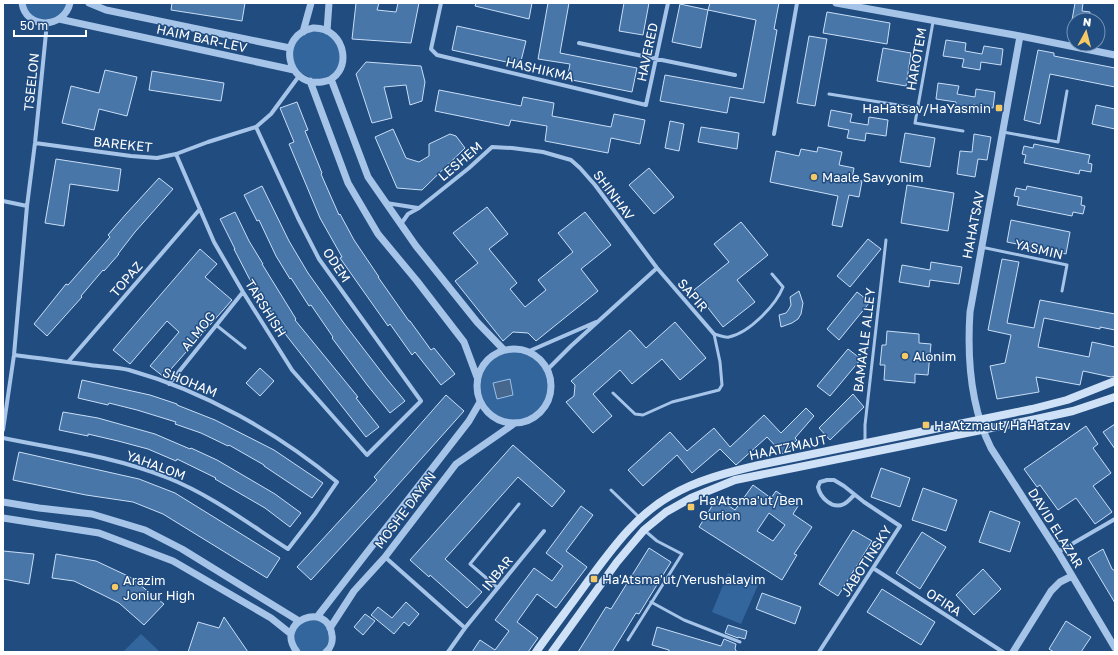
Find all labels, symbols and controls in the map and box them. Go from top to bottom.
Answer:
scale bar [14,12,86,38]
north arrow [1066,12,1106,52]
text: N [1082,15,1092,29]
text: 50 m [20,18,48,33]
street label: HAIM BAR-LEV [155,21,249,55]
street label: HAVERED [633,21,661,83]
street label: HAROTEM [903,26,929,92]
street label: TSEELON [20,52,42,112]
street label: HASHIKMA [504,53,576,85]
place label: HaHatsav/HaYasmin [862,100,991,116]
marker: HaHatsav/HaYasmin [994,103,1004,113]
street label: BAREKET [93,133,153,155]
street label: LESHEM [435,138,485,184]
street label: SHINHAV [590,167,638,223]
place label: Maale Savyonim [822,169,924,185]
marker: Maale Savyonim [809,172,819,182]
street label: HAHATSAV [959,190,987,260]
street label: YASMIN [1013,236,1065,262]
street label: ODEM [320,245,354,285]
street label: TOPAZ [106,258,146,300]
street label: SAPIR [674,275,712,315]
street label: TARSHISH [242,276,290,340]
street label: BAMA'ALE ALLEY [850,286,878,393]
street label: ALMOG [177,308,219,354]
place label: Alonim [913,348,956,364]
marker: Alonim [900,351,910,361]
street label: SHOHAM [160,364,220,400]
place label: HaAtzmaut/HaHatzav [934,417,1071,433]
marker: HaAtzmaut/HaHatzav [921,420,931,430]
street label: HAATZMAUT [747,431,829,463]
street label: YAHALOM [124,447,188,483]
street label: MOSHE DAYAN [371,468,439,552]
street label: DAVID ELAZAR [1025,485,1087,571]
place label: Ha'Atsma'ut/Ben Gurion [699,492,803,523]
marker: Ha'Atsma'ut/Ben Gurion [686,502,696,512]
street label: JABOTINSKY [837,522,895,599]
street label: INBAR [478,552,516,594]
place label: Ha'Atsma'ut/Yerushalayim [602,571,766,587]
place label: Arazim Joniur High [123,572,195,603]
marker: Ha'Atsma'ut/Yerushalayim [589,574,599,584]
marker: Arazim Joniur High [110,582,120,592]
street label: OFIRA [923,585,965,619]

